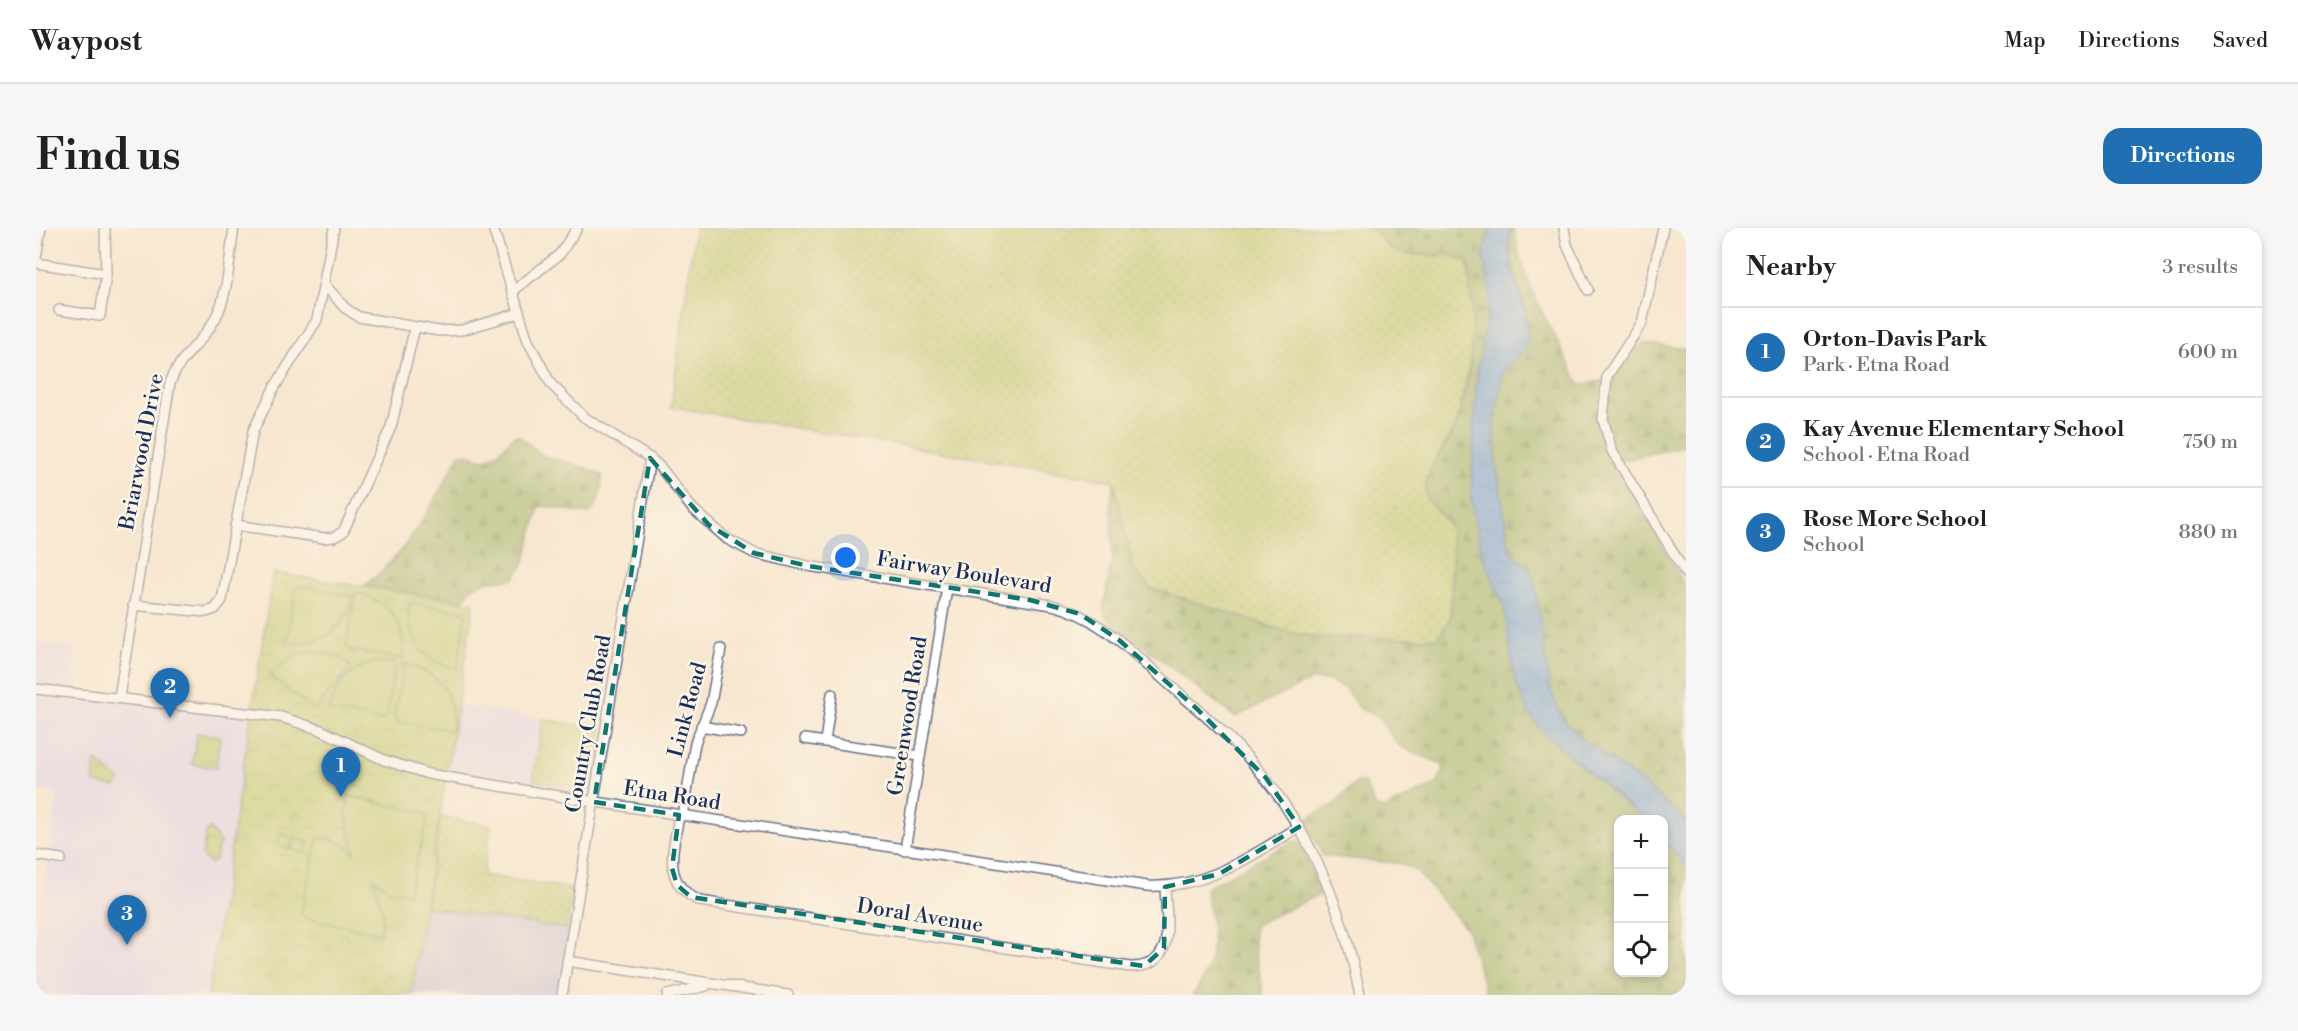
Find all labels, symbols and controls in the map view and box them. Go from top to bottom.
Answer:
text: Waypost [30,24,142,59]
text: Map [2004,28,2046,54]
text: Directions [2079,28,2180,54]
text: Saved [2213,28,2268,54]
button: Directions [2103,128,2262,184]
text: Find us [36,130,180,183]
text: Nearby [1746,251,1836,283]
text: 3 results [2162,255,2238,280]
text: Orton-Davis Park [1803,326,1987,353]
text: 1 [1761,340,1770,365]
text: 600 m [2178,340,2238,365]
text: Park · Etna Road [1803,353,1950,378]
street label: Briarwood Drive [114,371,170,534]
text: Kay Avenue Elementary School [1803,416,2124,443]
text: 2 [1759,430,1772,455]
text: 750 m [2182,430,2238,455]
text: School · Etna Road [1803,443,1970,468]
text: Rose More School [1803,506,1987,533]
text: 3 [1759,520,1772,545]
text: 880 m [2179,520,2238,545]
text: School [1803,533,1865,558]
your location [831,543,860,572]
street label: Fairway Boulevard [875,546,1053,600]
street label: Country Club Road [561,633,617,815]
street label: Greenwood Road [883,634,933,797]
street label: Link Road [663,660,713,760]
pin: 2 [150,668,190,718]
pin: 1 [322,748,360,797]
street label: Etna Road [622,775,723,817]
map controls [1614,815,1668,977]
button: + [1614,815,1668,869]
button: − [1614,869,1668,923]
street label: Doral Avenue [855,893,985,939]
pin: 3 [108,896,146,945]
button: locate [1614,923,1668,977]

